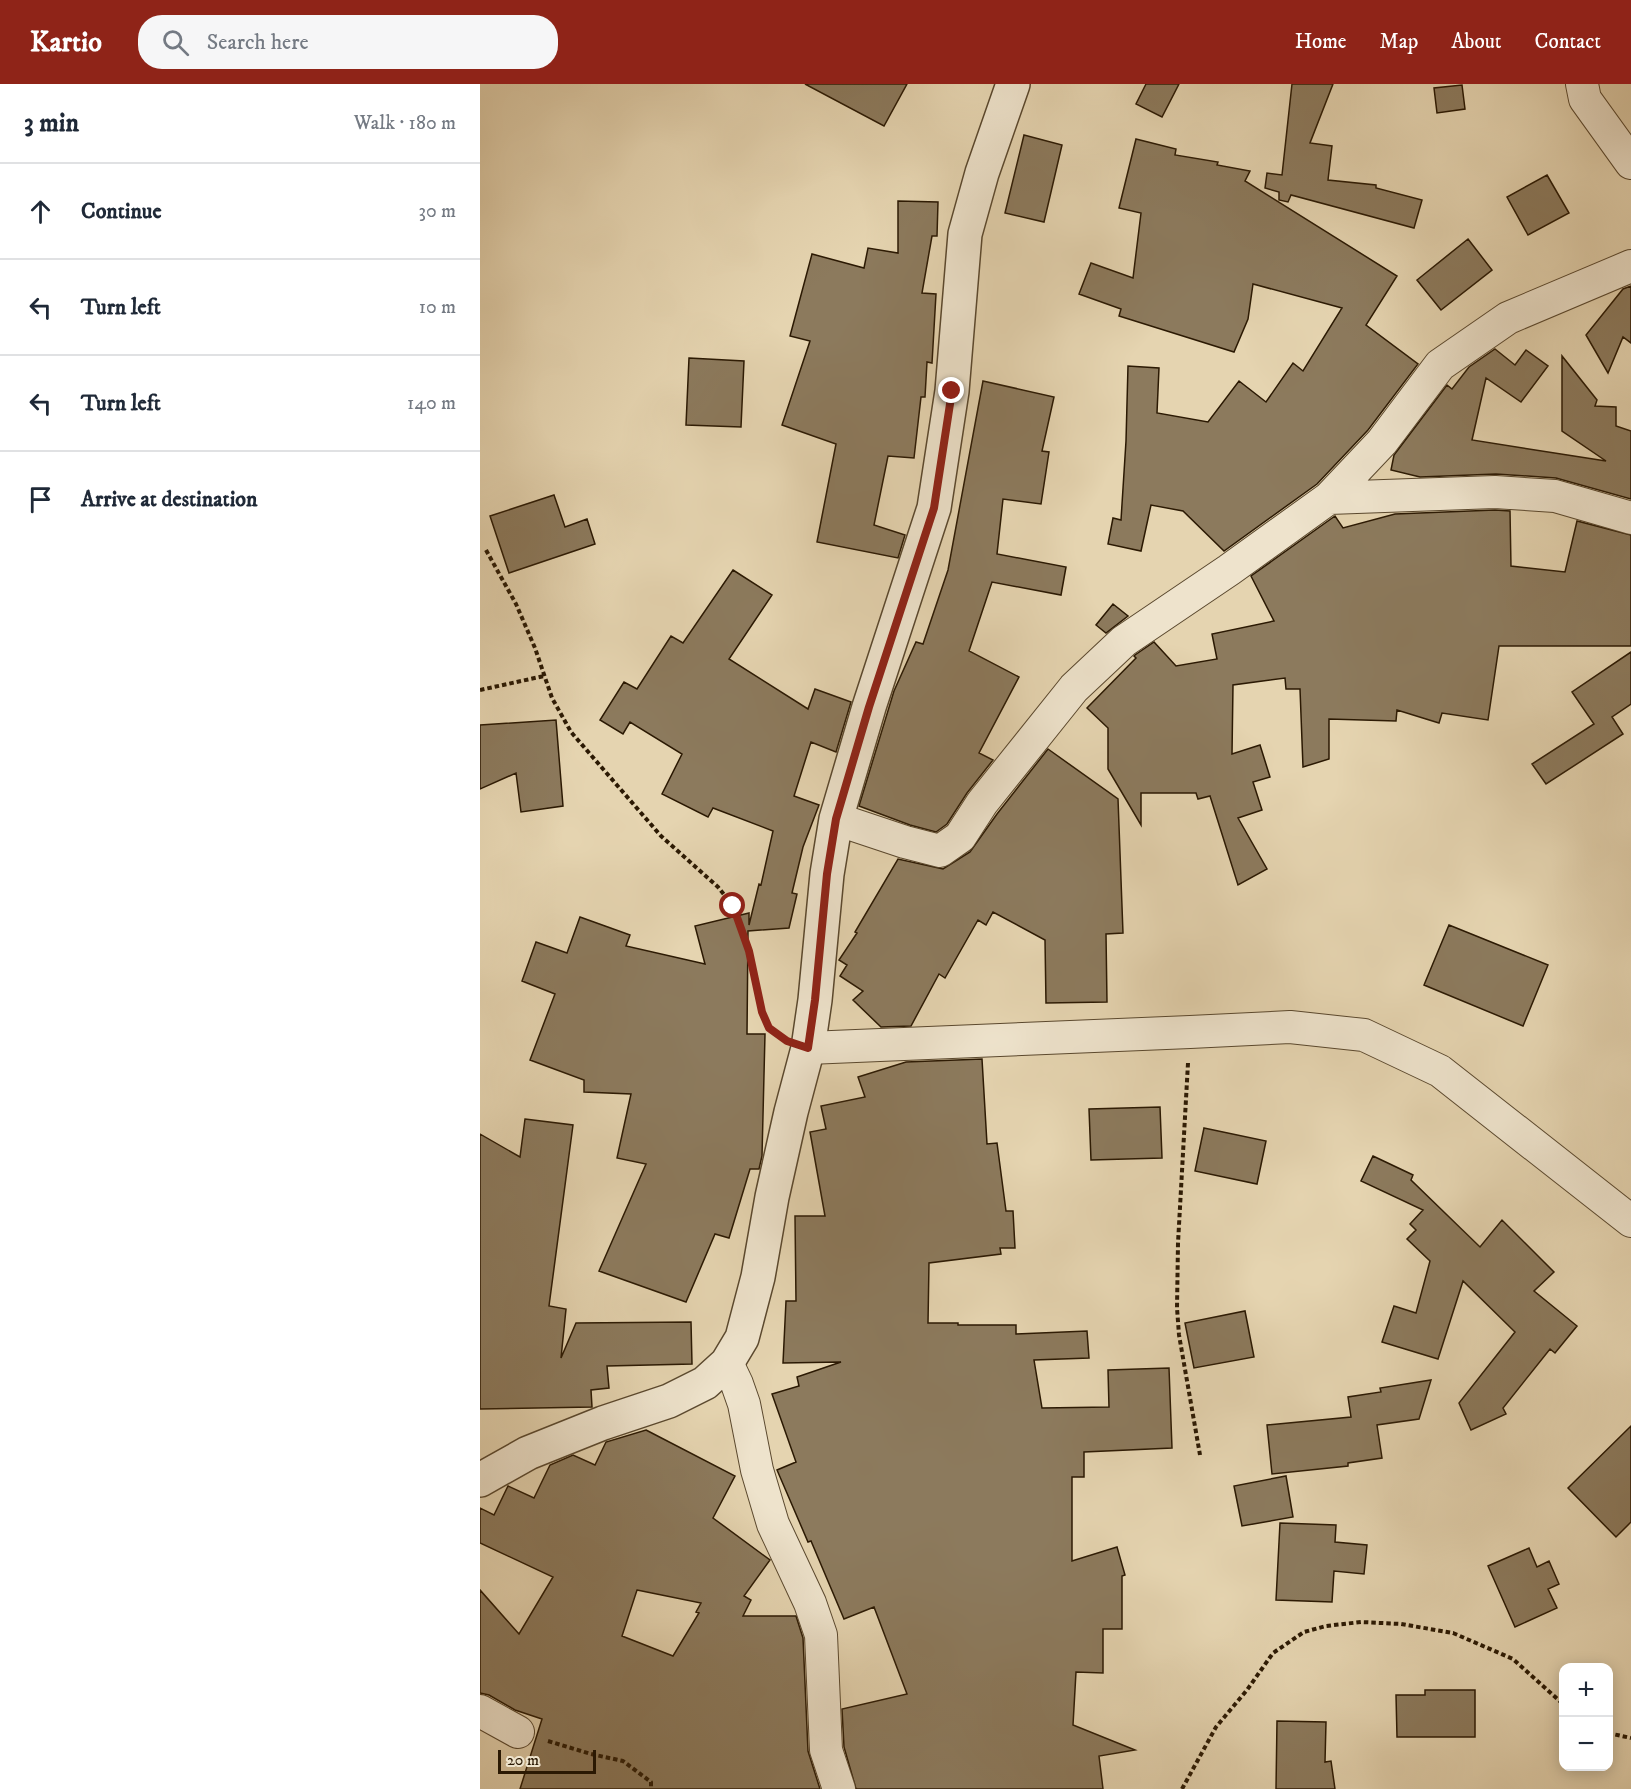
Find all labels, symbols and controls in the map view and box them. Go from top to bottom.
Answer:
search box [138,15,558,69]
text: Kartio [30,25,102,60]
icon: search [159,26,192,59]
text: Search here [207,29,309,56]
text: Home [1295,29,1347,55]
text: Map [1380,29,1418,55]
text: About [1451,29,1502,55]
text: Contact [1535,29,1601,55]
text: 3 min [24,107,79,140]
text: Walk · 180 m [354,111,456,136]
icon: ahead [24,195,57,228]
text: Continue [81,198,162,225]
text: 30 m [418,199,456,224]
icon: left [24,291,57,324]
text: Turn left [81,294,161,321]
text: 10 m [419,295,456,320]
route end [938,377,964,403]
icon: left [24,387,57,420]
text: Turn left [81,390,161,417]
text: 140 m [407,391,456,416]
icon: arrive [24,483,57,516]
text: Arrive at destination [81,486,258,513]
route start [719,892,745,918]
map controls [1559,1663,1613,1771]
button: + [1559,1663,1613,1717]
button: − [1559,1717,1613,1771]
scale bar [498,1747,596,1774]
text: 20 m [507,1750,539,1770]

